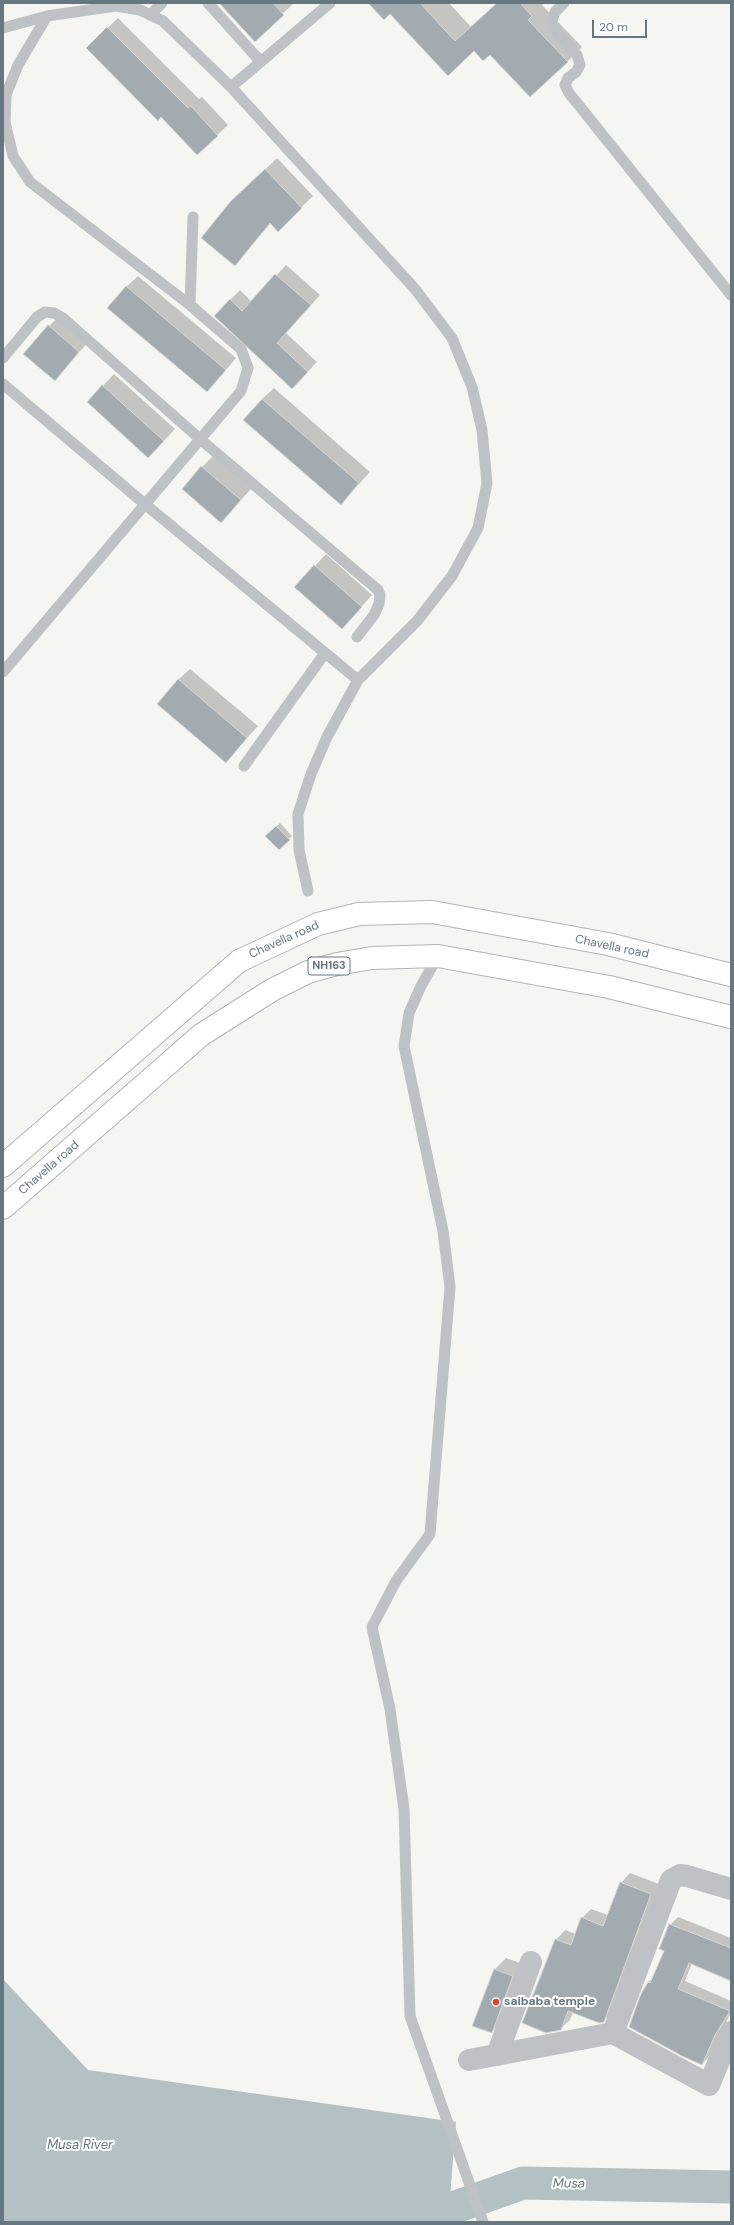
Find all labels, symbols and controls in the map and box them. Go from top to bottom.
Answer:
scale bar [594,12,649,38]
text: 20 m [599,19,628,35]
street label: Chavella road [247,918,321,962]
street label: Chavella road [574,932,650,962]
road number: NH163 [308,957,350,975]
street label: Chavella road [16,1138,82,1198]
place label: saibaba temple [504,1995,595,2009]
marker: saibaba temple [491,1997,501,2007]
water label: Musa River [47,2138,113,2154]
water label: Musa [553,2176,585,2192]

